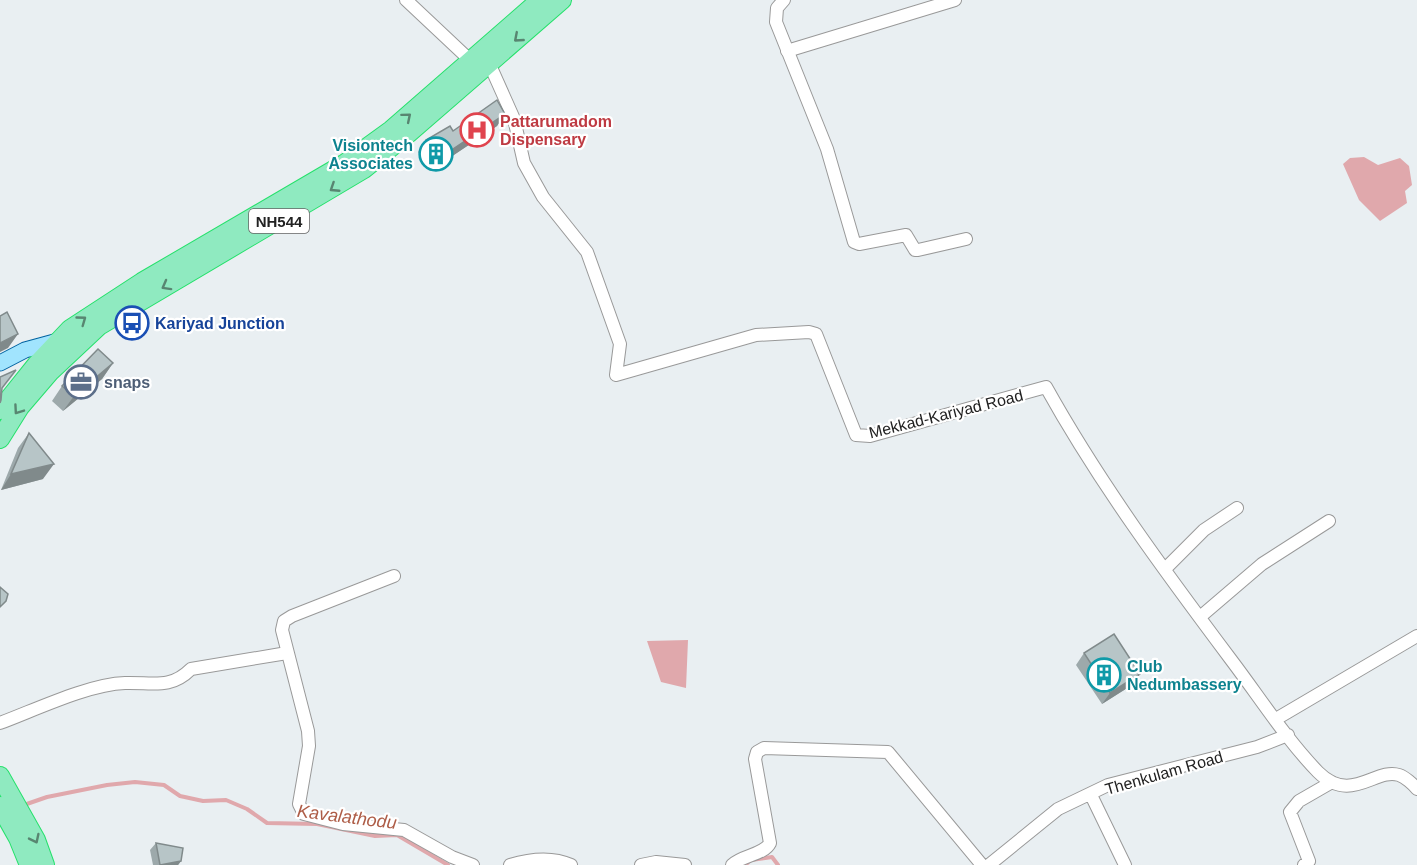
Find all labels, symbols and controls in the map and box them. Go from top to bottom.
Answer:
one-way arrow [514,31,525,42]
hospital icon: Pattarumadom Dispensary [459,112,495,148]
one-way arrow [400,113,411,124]
place label: Pattarumadom Dispensary [500,113,612,148]
building icon: Visiontech Associates [418,136,454,172]
place label: Visiontech Associates [329,137,413,172]
one-way arrow [330,180,340,192]
road number: NH544 [249,209,309,233]
one-way arrow [161,278,172,290]
bus stop icon: Kariyad Junction [114,305,150,341]
place label: Kariyad Junction [155,315,285,332]
one-way arrow [75,317,86,328]
office icon: snaps [63,364,99,400]
place label: snaps [104,374,150,391]
street label: Mekkad-Kariyad Road [867,387,1025,441]
one-way arrow [15,404,26,415]
building icon: Club Nedumbassery [1086,657,1122,693]
place label: Club Nedumbassery [1127,658,1242,693]
street label: Thenkulam Road [1103,748,1225,798]
water label: Kavalathodu [296,801,398,833]
one-way arrow [27,833,39,844]

